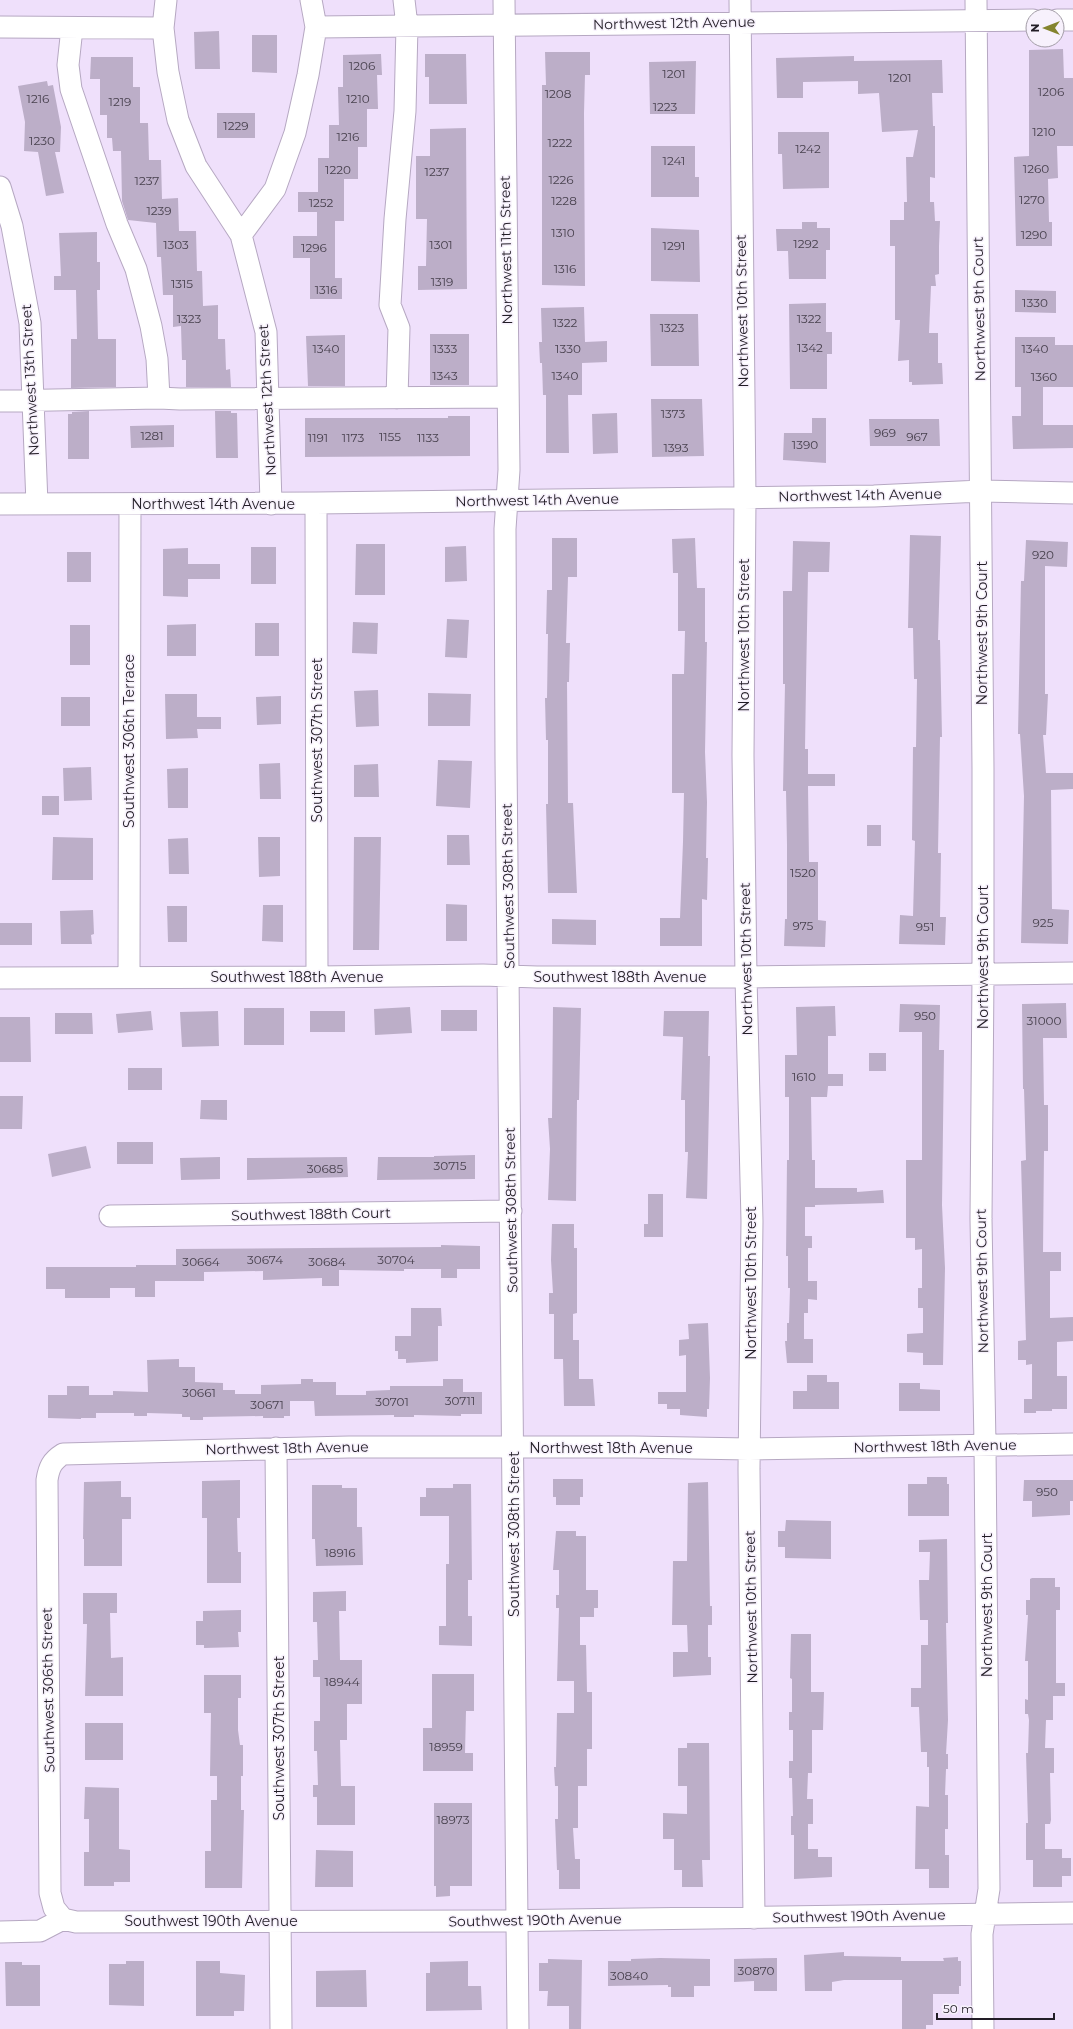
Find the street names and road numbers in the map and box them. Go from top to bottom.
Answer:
street label: Northwest 12th Avenue [593,13,755,33]
street label: Northwest 11th Street [496,175,516,325]
street label: Northwest 10th Street [732,234,752,388]
street label: Northwest 9th Court [969,236,989,381]
street label: Northwest 13th Street [17,303,43,456]
street label: Northwest 12th Street [254,323,280,476]
street label: Northwest 14th Avenue [778,485,942,505]
street label: Northwest 14th Avenue [455,490,619,510]
street label: Northwest 14th Avenue [131,495,295,513]
street label: Northwest 10th Street [735,558,753,712]
street label: Northwest 9th Court [973,560,991,705]
street label: Southwest 306th Terrace [120,654,138,828]
street label: Southwest 307th Street [308,657,326,822]
street label: Southwest 308th Street [498,803,518,969]
street label: Northwest 10th Street [736,882,756,1036]
street label: Northwest 9th Court [974,884,992,1029]
street label: Southwest 188th Avenue [210,968,384,986]
street label: Southwest 188th Avenue [533,968,707,986]
street label: Southwest 308th Street [501,1127,521,1293]
street label: Southwest 188th Court [231,1204,391,1224]
street label: Northwest 10th Street [742,1206,760,1360]
street label: Northwest 9th Court [972,1208,992,1353]
street label: Northwest 18th Avenue [853,1436,1017,1456]
street label: Northwest 18th Avenue [205,1438,369,1458]
street label: Northwest 18th Avenue [529,1439,693,1457]
street label: Southwest 308th Street [505,1451,523,1617]
street label: Northwest 10th Street [741,1530,761,1684]
street label: Northwest 9th Court [978,1532,996,1677]
street label: Southwest 306th Street [38,1607,58,1773]
street label: Southwest 307th Street [270,1655,288,1820]
street label: Southwest 190th Avenue [772,1905,946,1927]
street label: Southwest 190th Avenue [448,1909,622,1931]
street label: Southwest 190th Avenue [124,1912,298,1930]

